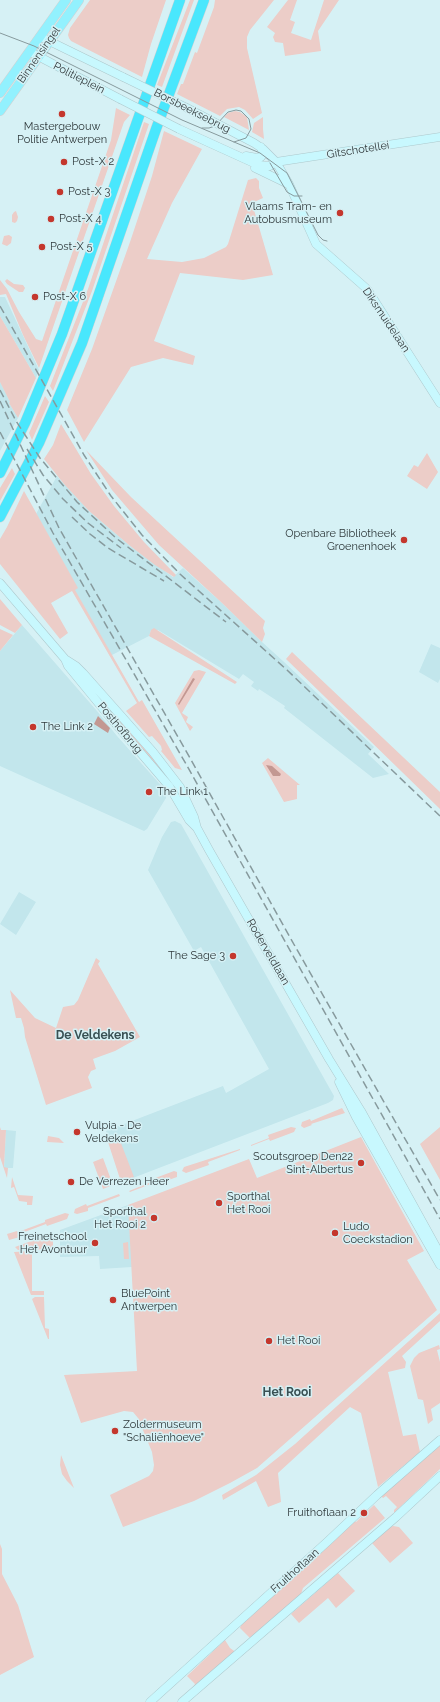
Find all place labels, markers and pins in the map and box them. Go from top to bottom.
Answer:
marker: Mastergebouw Politie Antwerpen [57,109,67,119]
place label: Mastergebouw Politie Antwerpen [17,120,107,146]
place label: Post-X 2 [72,155,114,169]
marker: Post-X 2 [59,157,69,167]
place label: Post-X 3 [68,185,110,199]
marker: Post-X 3 [55,187,65,197]
place label: Vlaams Tram- en Autobusmuseum [244,200,332,226]
marker: Vlaams Tram- en Autobusmuseum [335,208,345,218]
place label: Post-X 4 [59,212,101,226]
marker: Post-X 4 [46,214,56,224]
place label: Post-X 5 [50,240,92,254]
marker: Post-X 5 [37,242,47,252]
place label: Post-X 6 [43,290,86,304]
marker: Post-X 6 [30,292,40,302]
place label: Openbare Bibliotheek Groenenhoek [285,527,396,553]
marker: Openbare Bibliotheek Groenenhoek [399,535,409,545]
place label: The Link 2 [41,720,93,734]
marker: The Link 2 [28,722,38,732]
place label: The Link 1 [157,785,208,799]
marker: The Link 1 [144,787,154,797]
place label: The Sage 3 [168,949,225,963]
marker: The Sage 3 [228,951,238,961]
place label: Vulpia - De Veldekens [85,1119,141,1145]
marker: Vulpia - De Veldekens [72,1127,82,1137]
place label: Scoutsgroep Den22 Sint-Albertus [253,1150,353,1176]
marker: Scoutsgroep Den22 Sint-Albertus [356,1158,366,1168]
place label: De Verrezen Heer [79,1175,169,1189]
marker: De Verrezen Heer [66,1177,76,1187]
place label: Sporthal Het Rooi [227,1190,270,1216]
marker: Sporthal Het Rooi [214,1198,224,1208]
place label: Sporthal Het Rooi 2 [94,1205,146,1231]
marker: Sporthal Het Rooi 2 [149,1213,159,1223]
place label: Ludo Coeckstadion [343,1220,413,1246]
marker: Ludo Coeckstadion [330,1228,340,1238]
place label: Freinetschool Het Avontuur [18,1230,87,1256]
marker: Freinetschool Het Avontuur [90,1238,100,1248]
place label: BluePoint Antwerpen [121,1287,177,1313]
marker: BluePoint Antwerpen [108,1295,118,1305]
place label: Het Rooi [277,1334,320,1348]
marker: Het Rooi [264,1336,274,1346]
place label: Zoldermuseum "Schaliënhoeve" [123,1418,204,1444]
marker: Zoldermuseum "Schaliënhoeve" [110,1426,120,1436]
place label: Fruithoflaan 2 [287,1506,356,1520]
marker: Fruithoflaan 2 [359,1508,369,1518]

